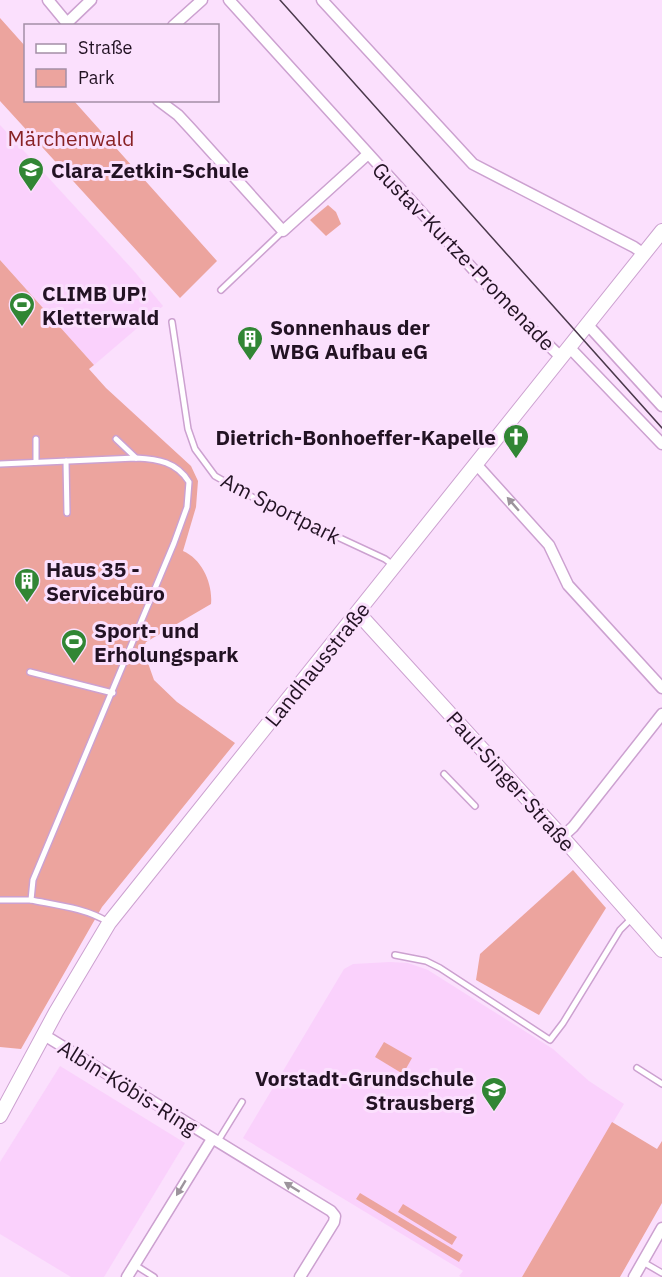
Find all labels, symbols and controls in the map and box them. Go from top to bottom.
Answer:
legend [24,24,219,102]
text: Straße [78,36,132,59]
text: Park [78,66,115,89]
park label: Märchenwald [8,124,134,152]
school or university icon: Clara-Zetkin-Schule [16,155,46,193]
place label: Clara-Zetkin-Schule [51,156,249,184]
street label: Gustav-Kurtze-Promenade [366,156,562,356]
place label: CLIMB UP! Kletterwald [42,279,159,331]
sports icon: CLIMB UP! Kletterwald [7,290,37,328]
place label: Sonnenhaus der WBG Aufbau eG [270,313,430,365]
building icon: Sonnenhaus der WBG Aufbau eG [235,324,265,362]
church icon: Dietrich-Bonhoeffer-Kapelle [501,422,531,460]
place label: Dietrich-Bonhoeffer-Kapelle [215,423,496,451]
street label: Am Sportpark [217,466,345,550]
one-way arrow [507,497,520,512]
place label: Haus 35 - Servicebüro [46,555,165,607]
building icon: Haus 35 - Servicebüro [12,566,42,604]
street label: Landhausstraße [258,596,376,732]
place label: Sport- und Erholungspark [94,616,239,668]
sports icon: Sport- und Erholungspark [59,627,89,665]
street label: Paul-Singer-Straße [440,705,582,857]
street label: Albin-Köbis-Ring [53,1033,203,1141]
place label: Vorstadt-Grundschule Strausberg [255,1064,474,1116]
school or university icon: Vorstadt-Grundschule Strausberg [479,1075,509,1113]
one-way arrow [176,1180,186,1197]
one-way arrow [283,1181,300,1192]

